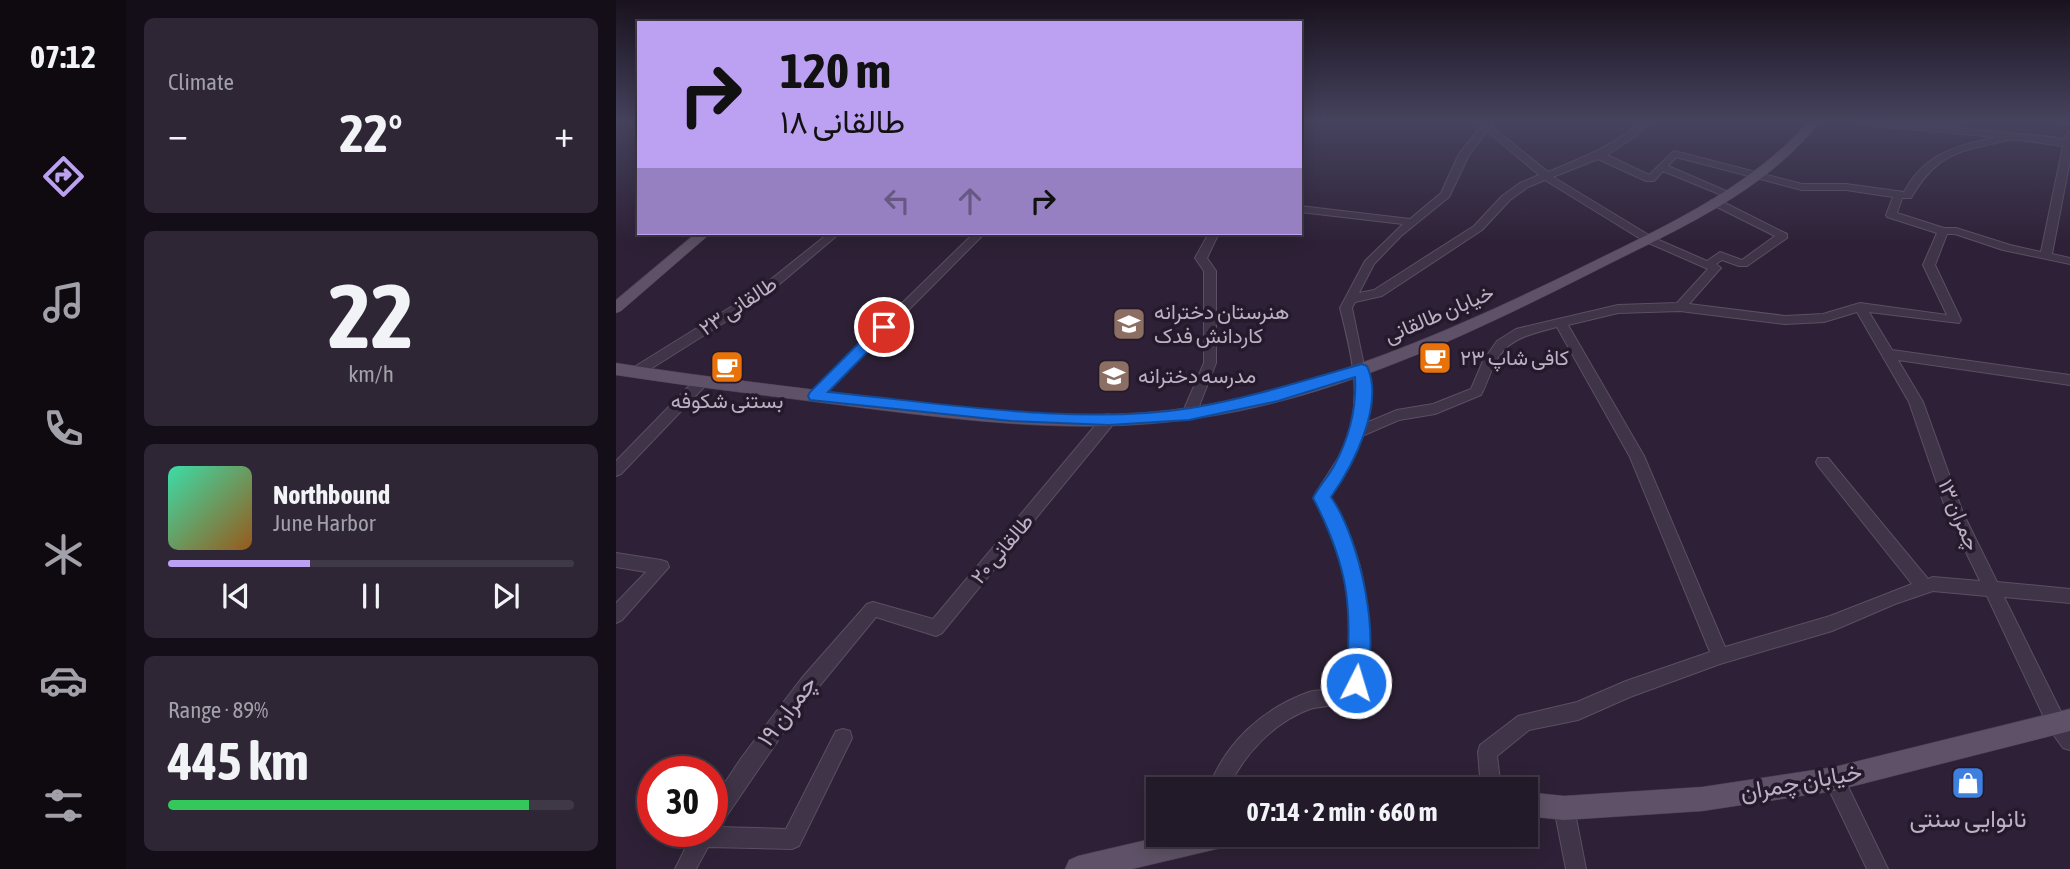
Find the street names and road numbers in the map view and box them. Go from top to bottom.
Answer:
street label: طالقانی ۲۳ [694,270,781,341]
street label: خیابان طالقانی [1380,279,1497,348]
street label: چمران ۱۳ [1932,476,1986,555]
street label: طالقانی ۲۰ [965,509,1038,589]
street label: چمران ۱۹ [751,670,824,753]
street label: خیابان چمران [1738,758,1864,808]

